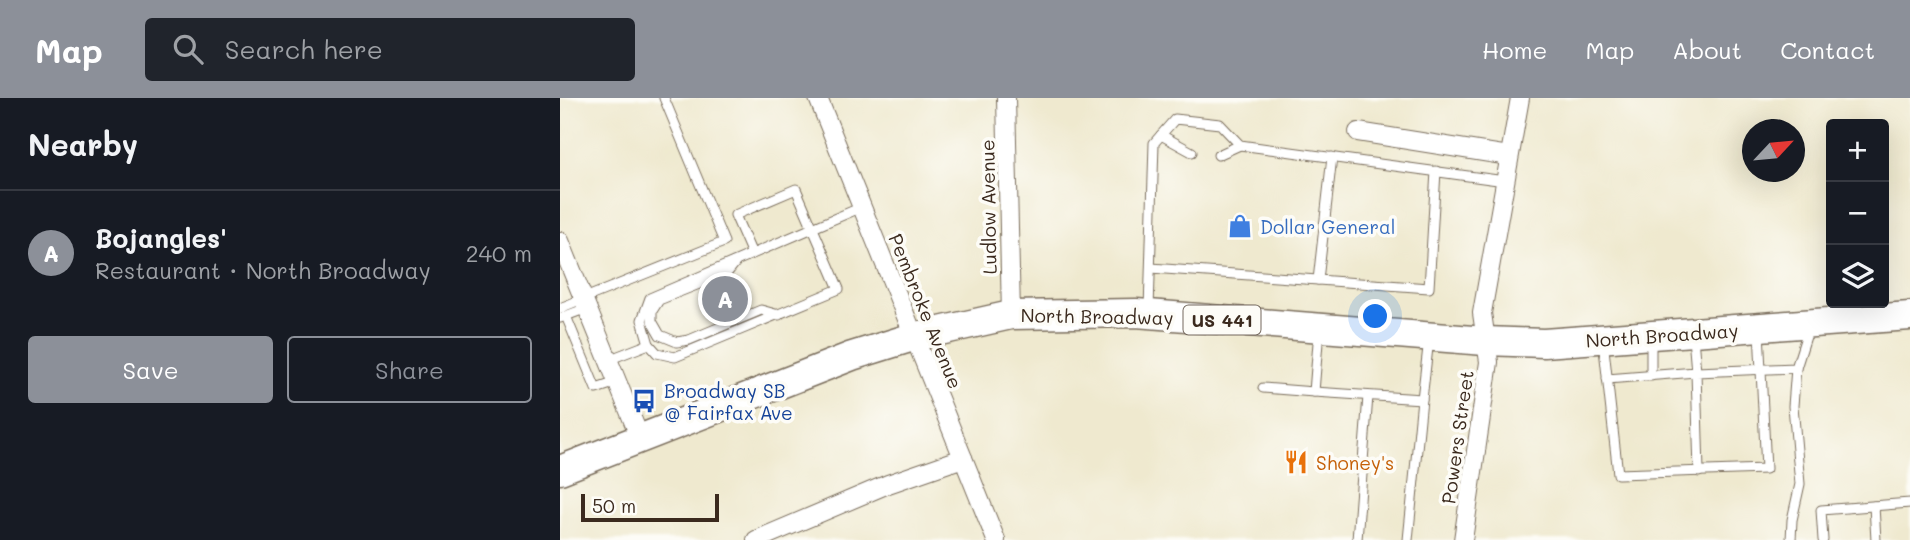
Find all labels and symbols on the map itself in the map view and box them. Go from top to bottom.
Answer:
north arrow [1742,119,1805,182]
street label: Ludlow Avenue [974,139,1002,275]
shop icon: Dollar General [1226,212,1254,240]
place label: Dollar General [1260,214,1396,239]
street label: Pembroke Avenue [883,230,969,392]
pin: A [702,273,748,325]
your location [1358,299,1392,333]
street label: North Broadway [1020,302,1174,330]
road number: US 441 [1184,306,1260,334]
street label: North Broadway [1585,317,1739,353]
street label: Powers Street [1435,369,1479,505]
place label: Broadway SB @ Fairfax Ave [664,378,793,425]
bus stop icon: Broadway SB @ Fairfax Ave [630,387,658,415]
restaurant icon: Shoney's [1282,448,1310,476]
place label: Shoney's [1316,450,1394,475]
scale bar [581,491,719,523]

